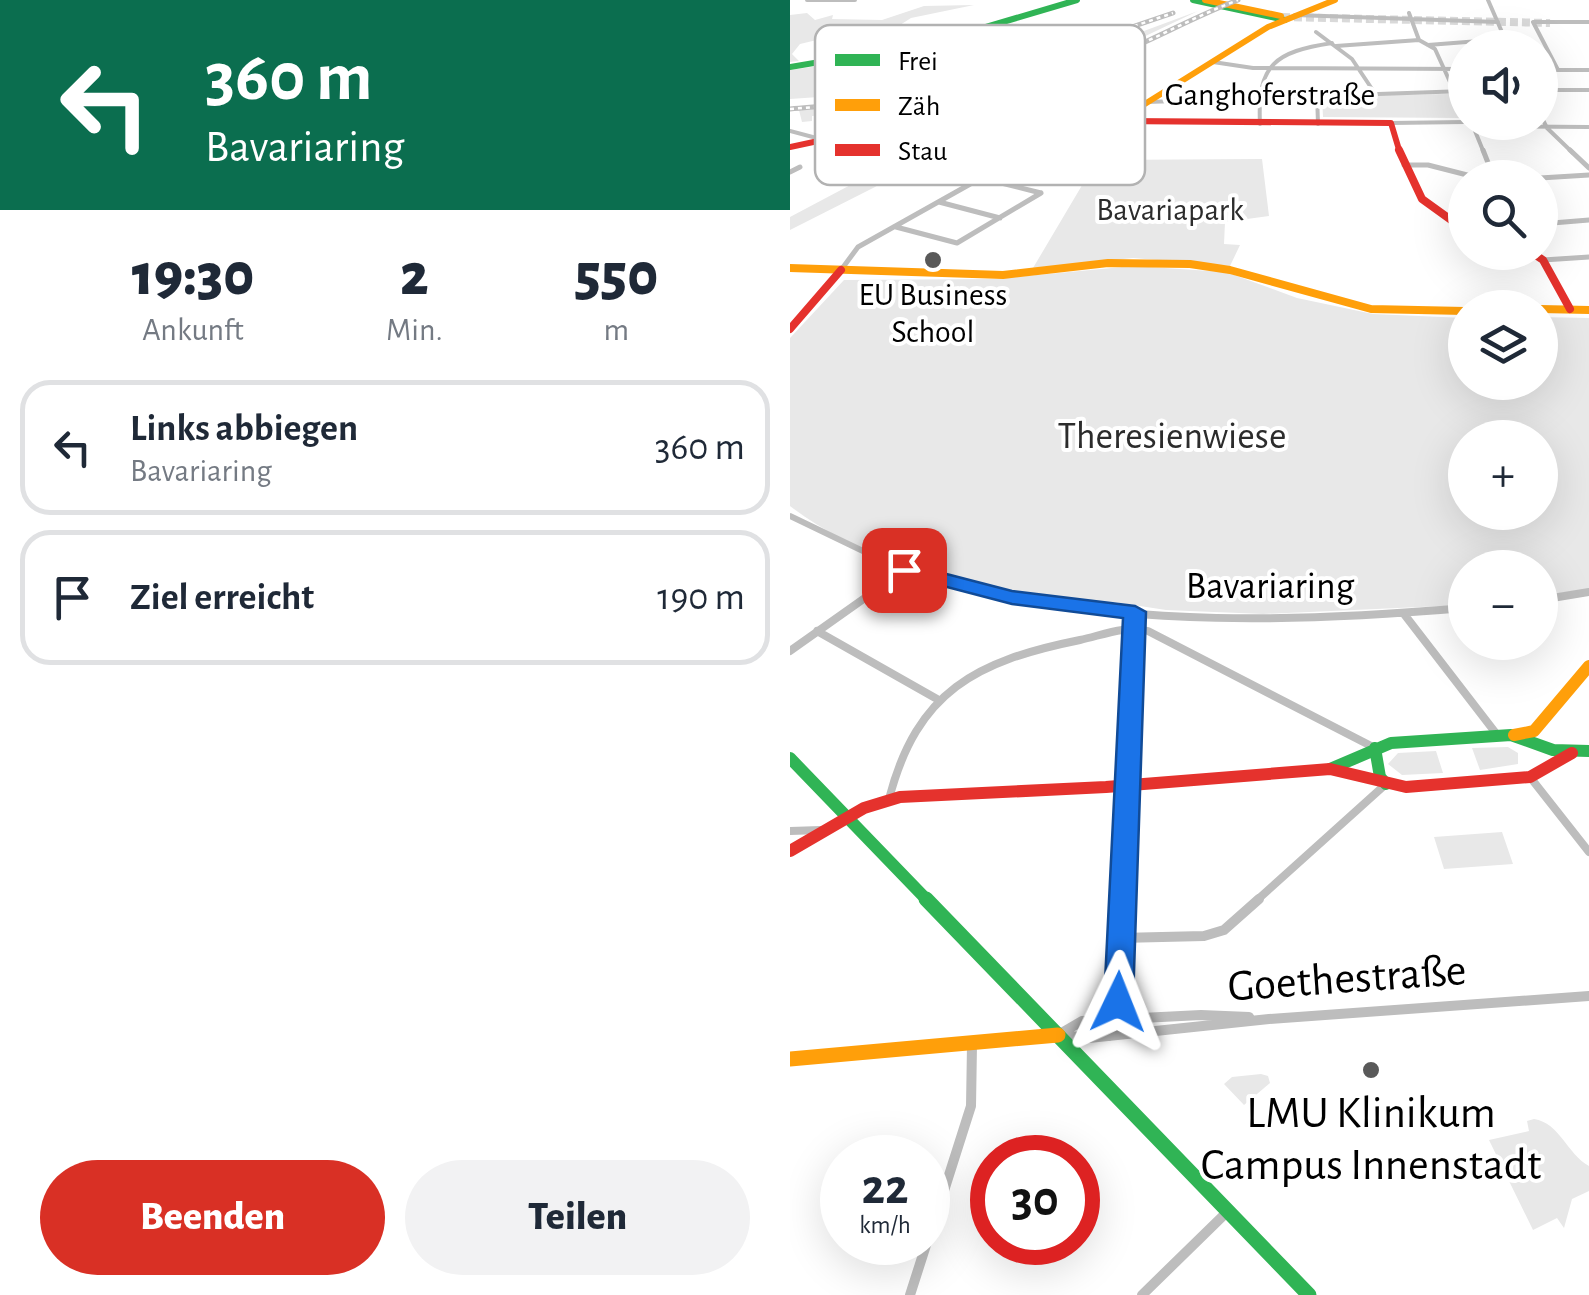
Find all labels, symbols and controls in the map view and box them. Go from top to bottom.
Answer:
legend [815,25,1145,185]
map controls [1448,30,1558,660]
button: sound [1448,30,1558,140]
icon: left [40,40,170,170]
text: 360 m [205,43,373,113]
text: Frei [898,48,938,76]
street label: Ganghoferstraße [1165,79,1375,111]
text: Zäh [898,93,940,121]
text: Bavariaring [205,125,404,170]
text: Stau [898,138,947,166]
button: search [1448,160,1558,270]
park label: Bavariapark [1096,194,1244,226]
text: 19:30 [132,246,254,306]
text: 2 [400,246,429,306]
text: 550 [575,246,658,306]
marker: EU Business School [922,249,944,271]
place label: EU Business School [859,279,1007,348]
button: layers [1448,290,1558,400]
text: Ankunft [142,314,244,346]
text: Min. [386,314,443,346]
text: m [604,314,629,346]
text: Links abbiegen [130,410,358,448]
park label: Theresienwiese [1058,418,1286,456]
icon: left [45,420,100,475]
button: + [1448,420,1558,530]
text: 360 m [655,429,745,467]
text: Bavariaring [130,455,272,487]
pin [862,528,947,613]
icon: arrive [877,543,932,598]
button: − [1448,550,1558,660]
street label: Bavariaring [1186,568,1355,606]
icon: arrive [45,570,100,625]
text: Ziel erreicht [130,579,314,617]
text: 190 m [657,579,745,617]
street label: Goethestraße [1226,948,1468,1010]
position arrow [1066,950,1170,1054]
marker: LMU Klinikum Campus Innenstadt [1360,1059,1382,1081]
place label: LMU Klinikum Campus Innenstadt [1201,1091,1541,1188]
speed limit sign: 30 [970,1135,1100,1265]
button: Beenden [40,1160,385,1275]
button: Teilen [405,1160,750,1275]
text: 22 [861,1163,909,1213]
text: km/h [859,1213,911,1238]

